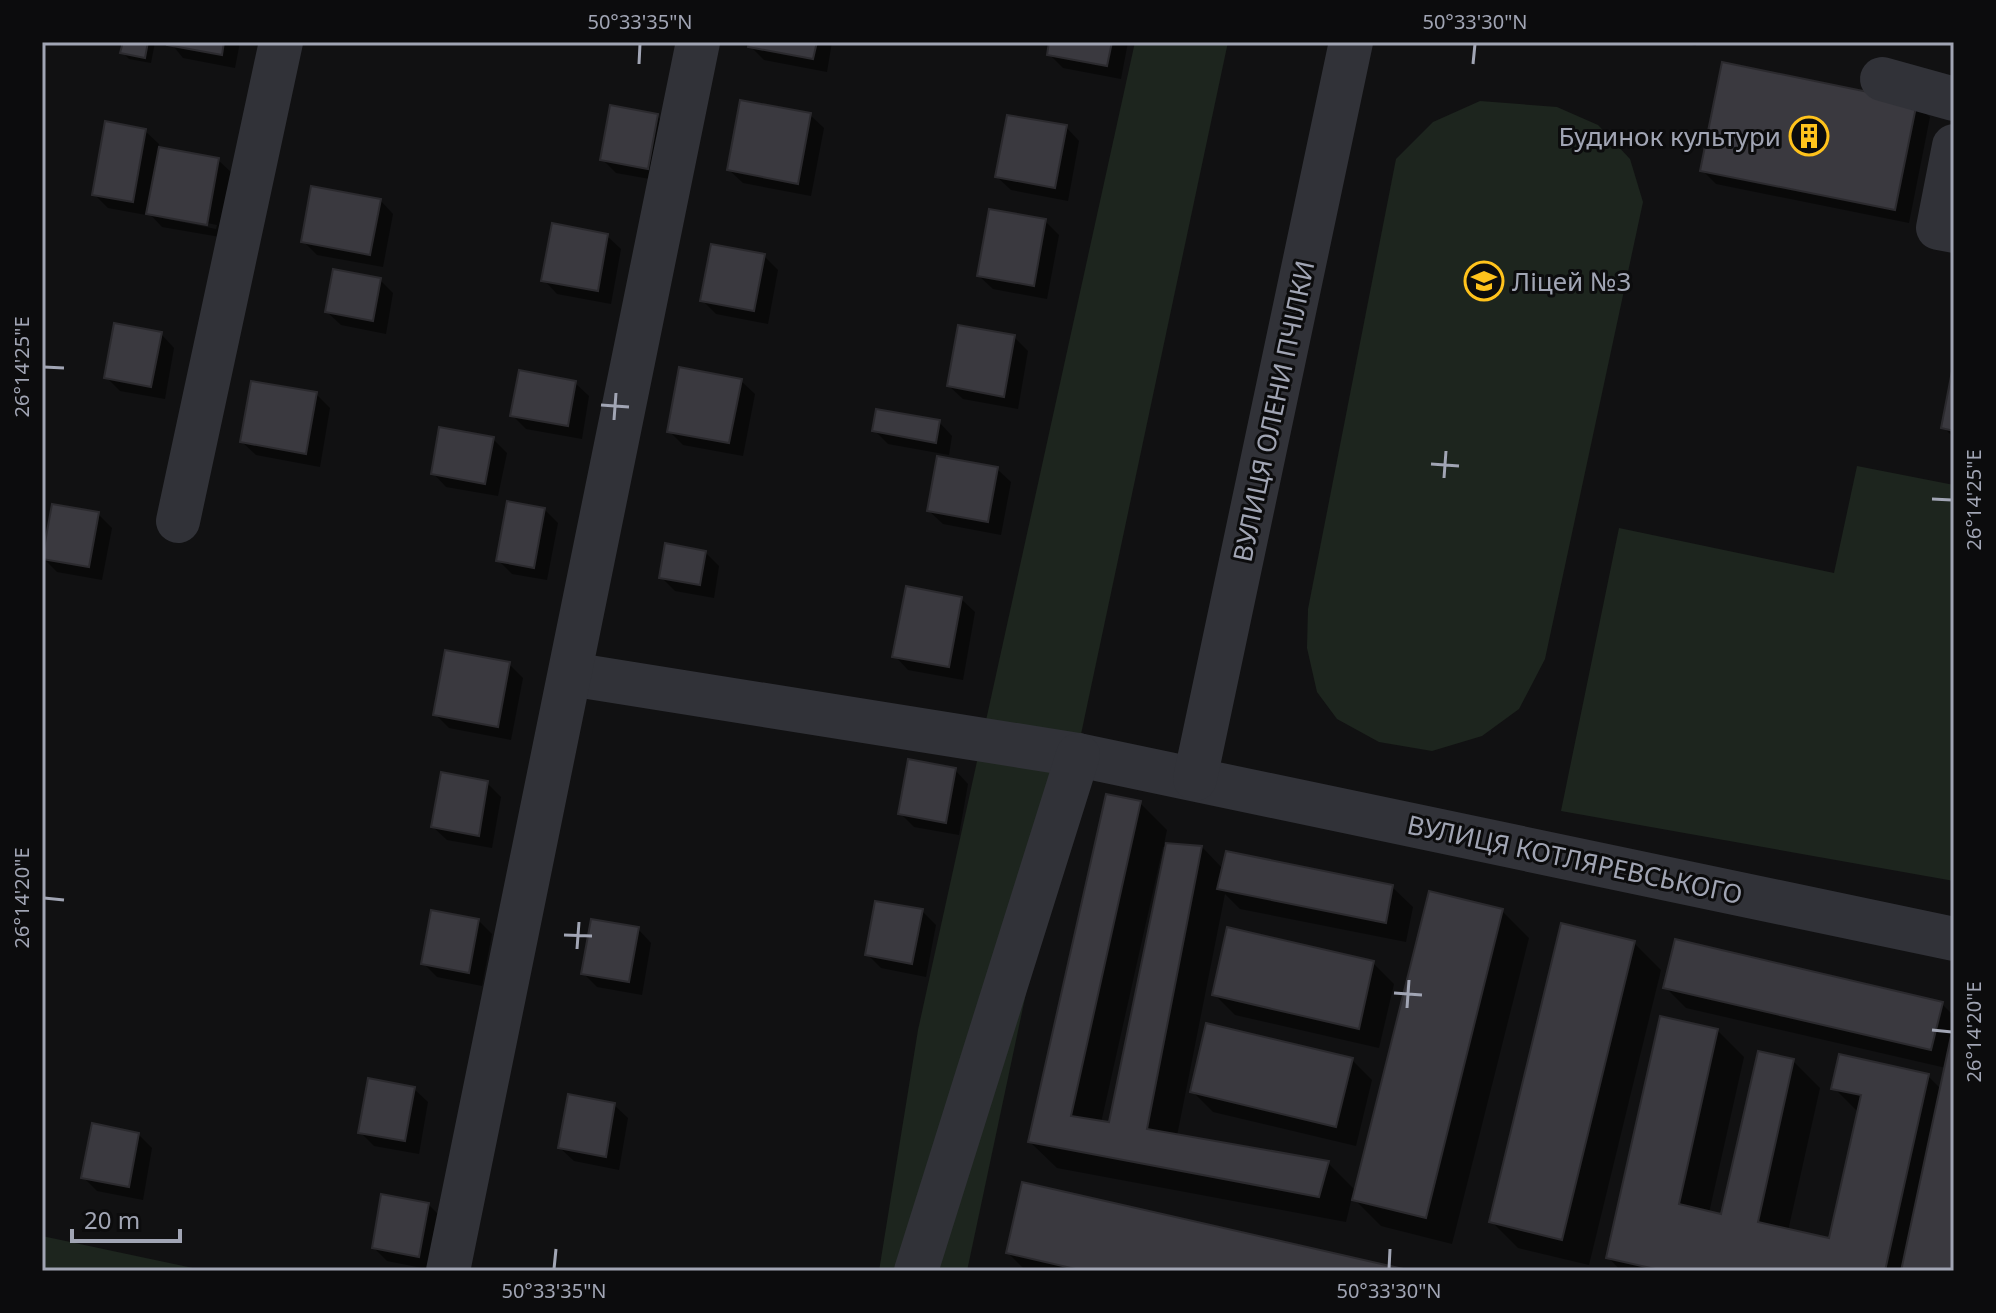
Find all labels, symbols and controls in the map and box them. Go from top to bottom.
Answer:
text: 50°33'35"N [587,8,693,35]
text: 50°33'30"N [1422,8,1528,35]
building icon: Будинок культури [1788,115,1830,157]
place label: Будинок культури [1559,118,1781,154]
street label: ВУЛИЦЯ ОЛЕНИ ПЧІЛКИ [1223,257,1323,565]
school or university icon: Ліцей №3 [1463,260,1505,302]
place label: Ліцей №3 [1512,263,1631,299]
text: 26°14'25"E [8,317,35,417]
text: 26°14'25"E [1960,450,1987,550]
street label: ВУЛИЦЯ КОТЛЯРЕВСЬКОГО [1404,806,1746,912]
text: 26°14'20"E [8,848,35,948]
text: 26°14'20"E [1960,982,1987,1082]
scale bar [72,1193,180,1243]
text: 20 m [84,1203,140,1236]
text: 50°33'35"N [501,1277,607,1304]
text: 50°33'30"N [1336,1277,1442,1304]

